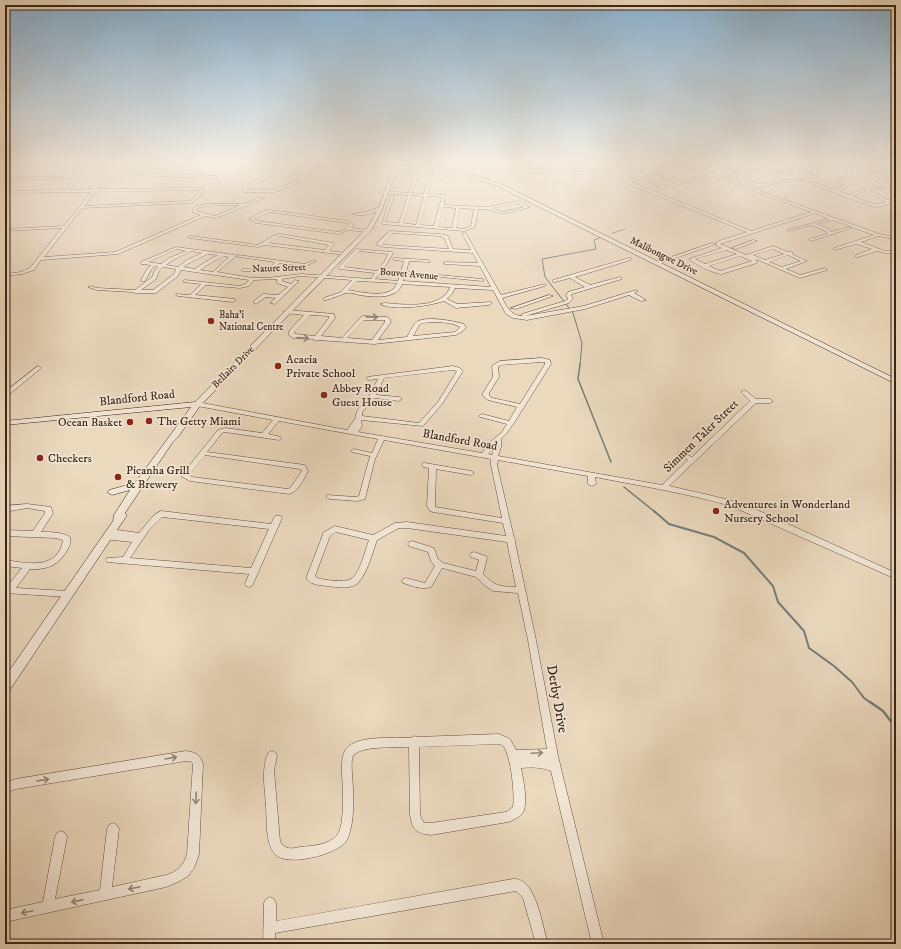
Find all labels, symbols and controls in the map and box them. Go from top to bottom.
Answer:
street label: Malibongwe Drive [628,234,700,278]
street label: Nature Street [252,261,306,275]
street label: Bouvet Avenue [379,265,439,283]
place label: Baha'i National Centre [219,309,284,333]
one-way arrow [365,314,378,321]
marker: Baha'i National Centre [206,316,216,326]
one-way arrow [296,334,309,341]
street label: Bellairs Drive [209,343,257,391]
place label: Acacia Private School [286,352,356,381]
marker: Acacia Private School [273,361,283,371]
place label: Abbey Road Guest House [332,381,392,410]
street label: Blandford Road [98,387,176,409]
marker: Abbey Road Guest House [319,390,329,400]
street label: Simmen Taler Street [660,396,742,476]
place label: The Getty Miami [157,414,240,429]
place label: Ocean Basket [58,415,122,430]
marker: The Getty Miami [144,416,154,426]
marker: Ocean Basket [125,417,135,427]
street label: Blandford Road [421,426,499,454]
place label: Checkers [48,451,92,466]
marker: Checkers [35,453,45,463]
place label: Picanha Grill & Brewery [126,463,190,492]
marker: Picanha Grill & Brewery [113,472,123,482]
place label: Adventures in Wonderland Nursery School [724,497,850,526]
marker: Adventures in Wonderland Nursery School [711,506,721,516]
street label: Derby Drive [542,664,572,735]
one-way arrow [530,750,543,757]
one-way arrow [164,754,177,762]
one-way arrow [36,776,49,784]
one-way arrow [193,791,200,804]
one-way arrow [128,885,141,893]
one-way arrow [71,897,84,905]
one-way arrow [21,908,34,916]

